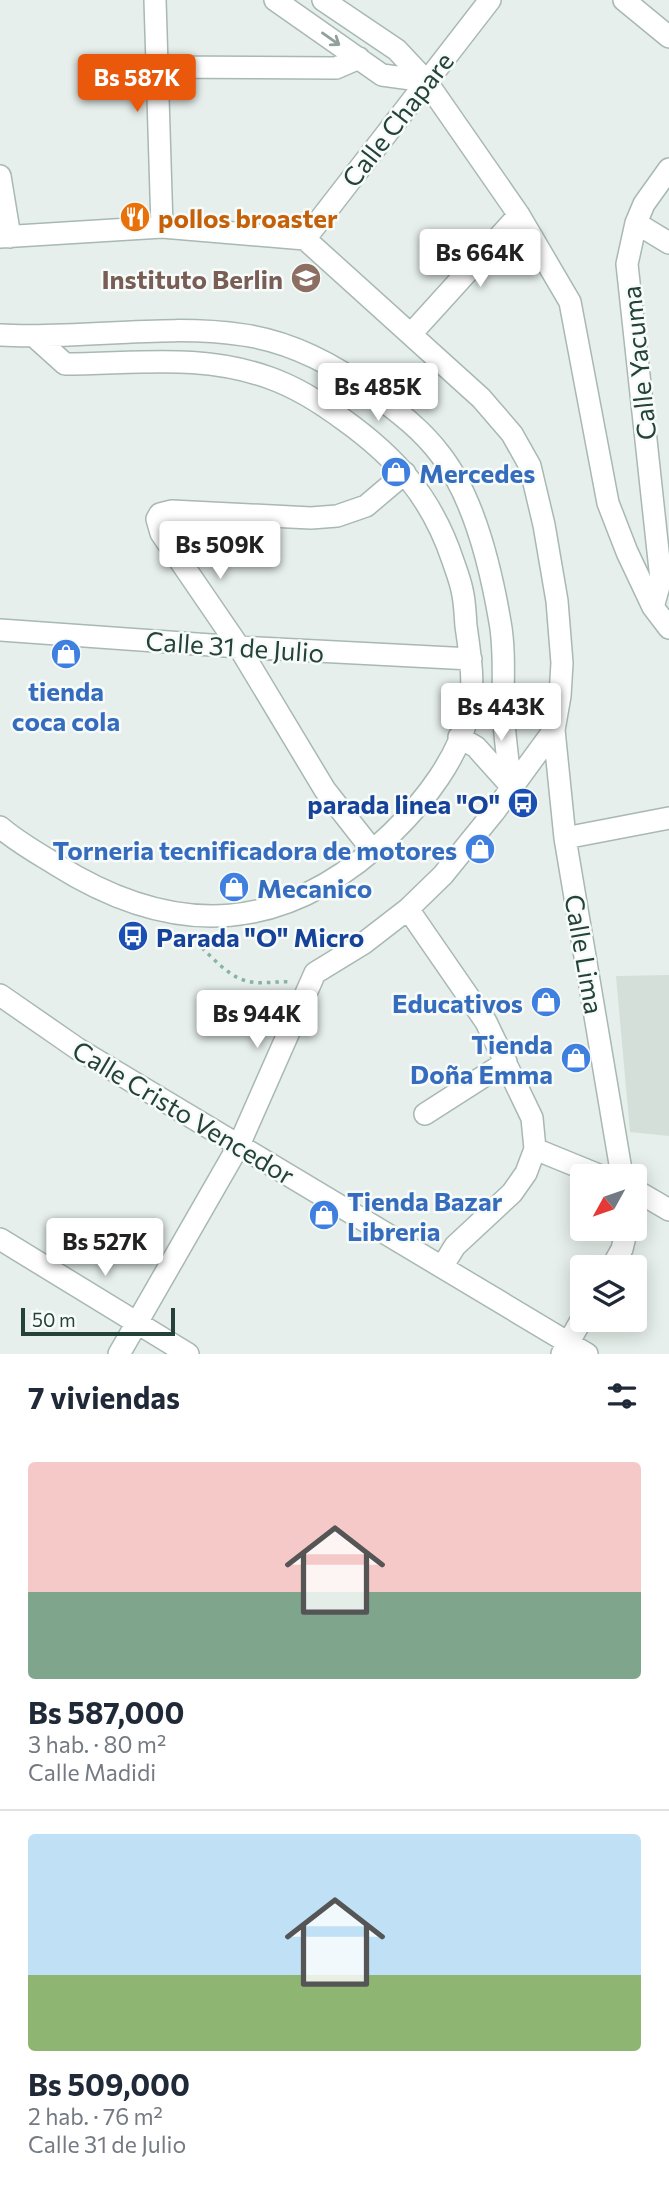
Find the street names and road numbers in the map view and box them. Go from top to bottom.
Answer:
street label: Calle Chapare [335,46,459,192]
street label: Calle Yacuma [614,284,662,442]
street label: Calle 31 de Julio [145,624,325,668]
street label: Calle Lima [559,892,611,1016]
street label: Calle Cristo Vencedor [68,1034,300,1190]

